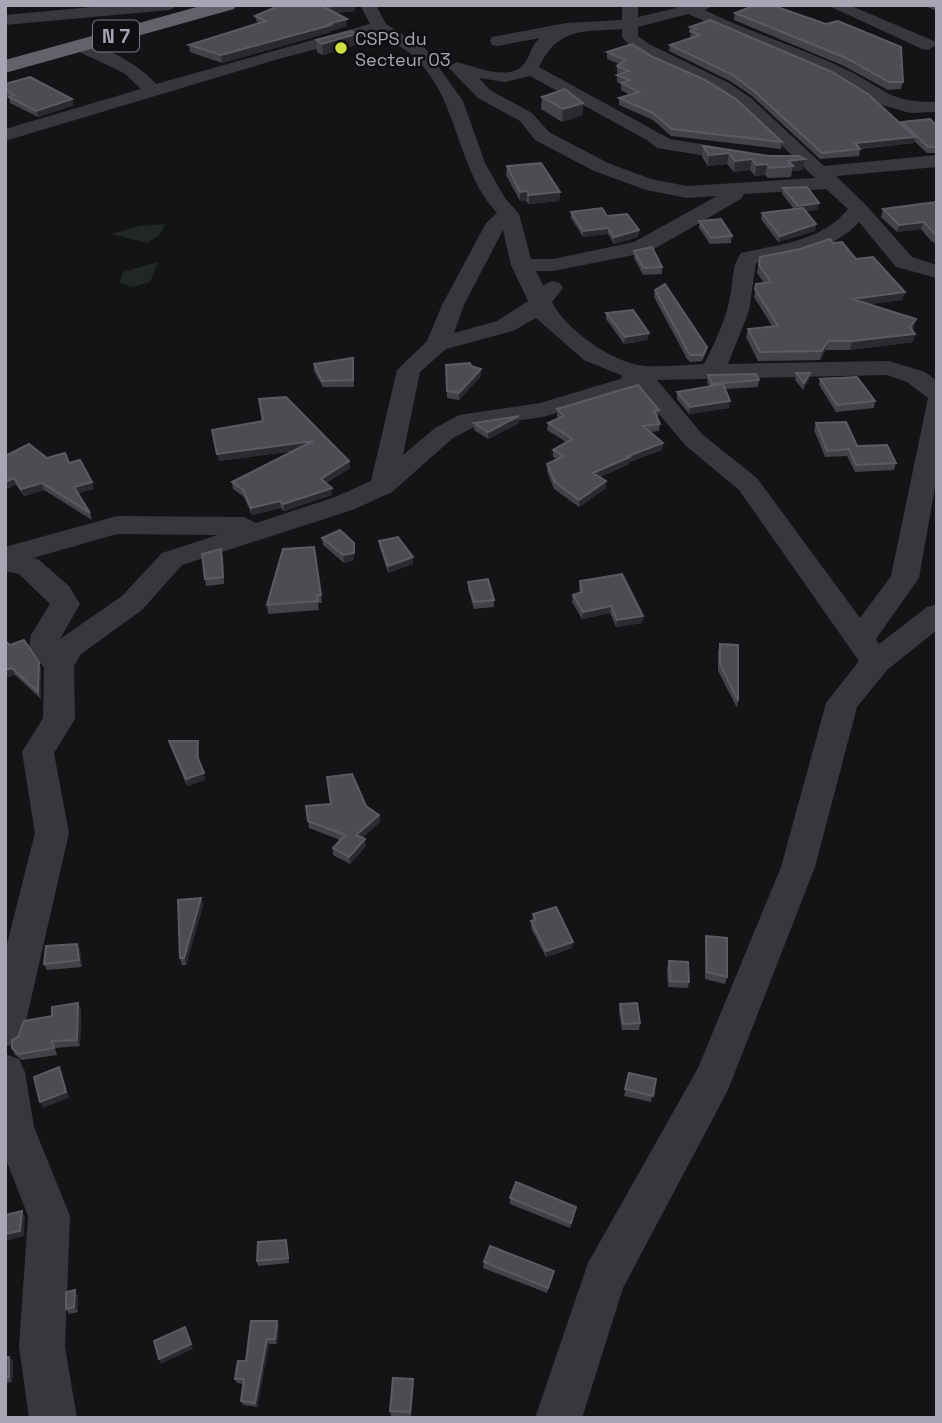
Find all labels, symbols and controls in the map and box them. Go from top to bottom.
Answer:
road number: N 7 [93,20,139,52]
place label: CSPS du Secteur 03 [355,27,451,71]
marker: CSPS du Secteur 03 [333,40,349,56]

